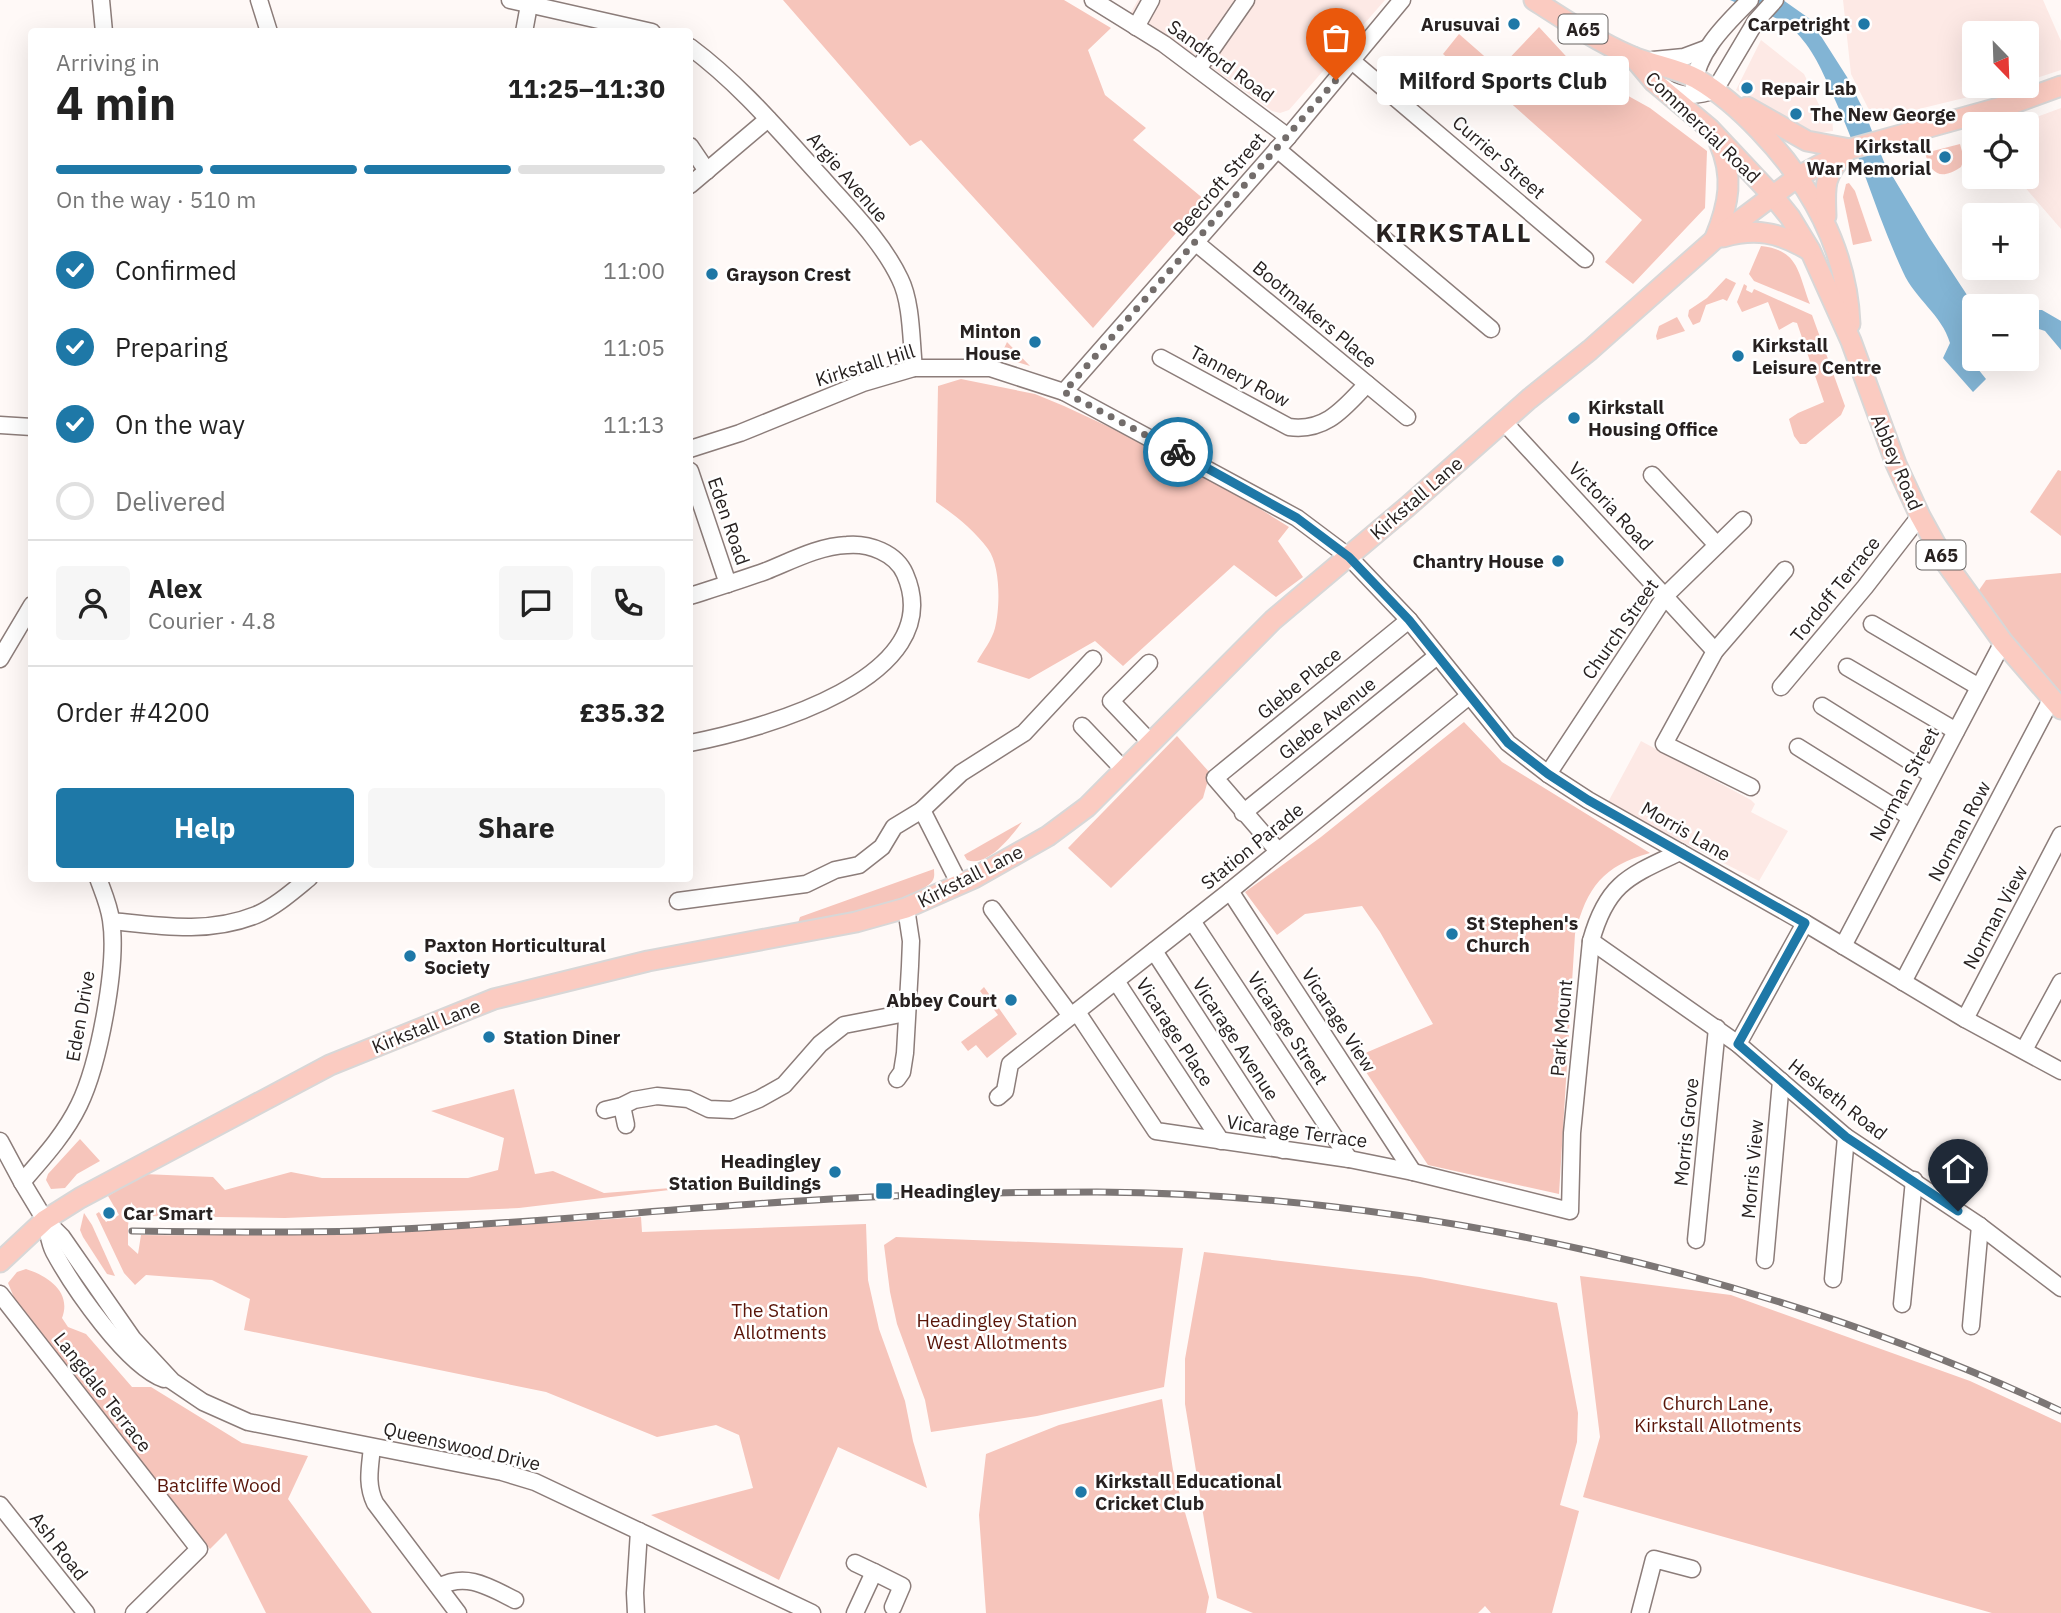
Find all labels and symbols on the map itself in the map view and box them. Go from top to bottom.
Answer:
pin [1306,8,1366,80]
place label: Arusuvai [1421,12,1500,36]
place label: Carpetright [1747,12,1850,36]
street label: Sandford Road [1163,14,1279,108]
road number: A65 [1558,15,1608,44]
marker: Arusuvai [1506,16,1522,32]
marker: Carpetright [1856,16,1872,32]
north arrow [1962,21,2039,98]
callout: Milford Sports Club [1378,56,1630,104]
street label: Commercial Road [1640,66,1766,188]
place label: Repair Lab [1761,76,1857,100]
marker: Repair Lab [1739,80,1755,96]
place label: The New George [1810,102,1956,126]
marker: The New George [1788,106,1804,122]
street label: Currier Street [1448,110,1550,204]
street label: Argie Avenue [802,127,894,227]
street label: Beecroft Street [1167,127,1271,241]
place label: Kirkstall War Memorial [1806,134,1931,180]
marker: Kirkstall War Memorial [1937,149,1953,165]
district label: KIRKSTALL [1375,215,1533,249]
street label: Bootmakers Place [1248,255,1382,373]
place label: Grayson Crest [726,262,851,286]
marker: Grayson Crest [704,266,720,282]
place label: Minton House [959,319,1021,365]
place label: Kirkstall Leisure Centre [1752,333,1882,379]
marker: Minton House [1027,334,1043,350]
street label: Kirkstall Hill [812,339,918,391]
street label: Tannery Row [1186,340,1294,412]
marker: Kirkstall Leisure Centre [1730,348,1746,364]
place label: Kirkstall Housing Office [1588,395,1718,441]
marker: Kirkstall Housing Office [1566,410,1582,426]
street label: Abbey Road [1866,410,1928,514]
courier [1143,417,1213,487]
street label: Kirkstall Lane [1365,451,1467,545]
street label: Victoria Road [1564,456,1658,556]
street label: Eden Road [703,474,755,568]
street label: Tordoff Terrace [1785,531,1885,647]
road number: A65 [1916,540,1966,570]
place label: Chantry House [1412,549,1544,573]
marker: Chantry House [1550,553,1566,569]
street label: Church Street [1577,574,1663,684]
street label: Glebe Place [1252,642,1346,724]
street label: Glebe Avenue [1274,671,1380,765]
street label: Norman Street [1864,723,1944,845]
street label: Norman Row [1923,777,1995,885]
street label: Morris Lane [1637,796,1735,866]
street label: Station Parade [1196,797,1308,895]
street label: Kirkstall Lane [913,839,1027,913]
street label: Norman View [1958,861,2032,973]
place label: St Stephen's Church [1466,911,1578,957]
marker: St Stephen's Church [1444,926,1460,942]
place label: Paxton Horticultural Society [424,933,606,979]
marker: Paxton Horticultural Society [402,948,418,964]
street label: Vicarage View [1296,963,1382,1077]
street label: Vicarage Street [1243,967,1333,1089]
street label: Eden Drive [60,969,100,1063]
street label: Vicarage Place [1131,973,1219,1091]
street label: Vicarage Avenue [1187,973,1285,1105]
street label: Park Mount [1545,979,1577,1077]
place label: Abbey Court [886,988,997,1012]
marker: Abbey Court [1003,992,1019,1008]
street label: Kirkstall Lane [368,993,484,1059]
place label: Station Diner [503,1025,621,1049]
marker: Station Diner [481,1029,497,1045]
street label: Hesketh Road [1784,1053,1892,1145]
street label: Morris Grove [1668,1077,1704,1187]
street label: Vicarage Terrace [1225,1109,1369,1153]
street label: Morris View [1736,1118,1768,1220]
pin [1928,1139,1988,1211]
place label: Headingley Station Buildings [668,1149,822,1195]
marker: Headingley Station Buildings [827,1164,843,1180]
place label: Headingley [900,1179,1001,1203]
marker: Headingley [874,1181,894,1201]
place label: Car Smart [123,1201,213,1225]
marker: Car Smart [101,1205,117,1221]
park label: The Station Allotments [731,1298,829,1344]
park label: Headingley Station West Allotments [917,1308,1077,1354]
street label: Langdale Terrace [49,1327,157,1457]
park label: Church Lane, Kirkstall Allotments [1634,1391,1802,1437]
street label: Queenswood Drive [381,1416,543,1476]
place label: Kirkstall Educational Cricket Club [1095,1469,1282,1515]
park label: Batcliffe Wood [157,1473,281,1497]
marker: Kirkstall Educational Cricket Club [1073,1484,1089,1500]
street label: Ash Road [25,1507,93,1585]

